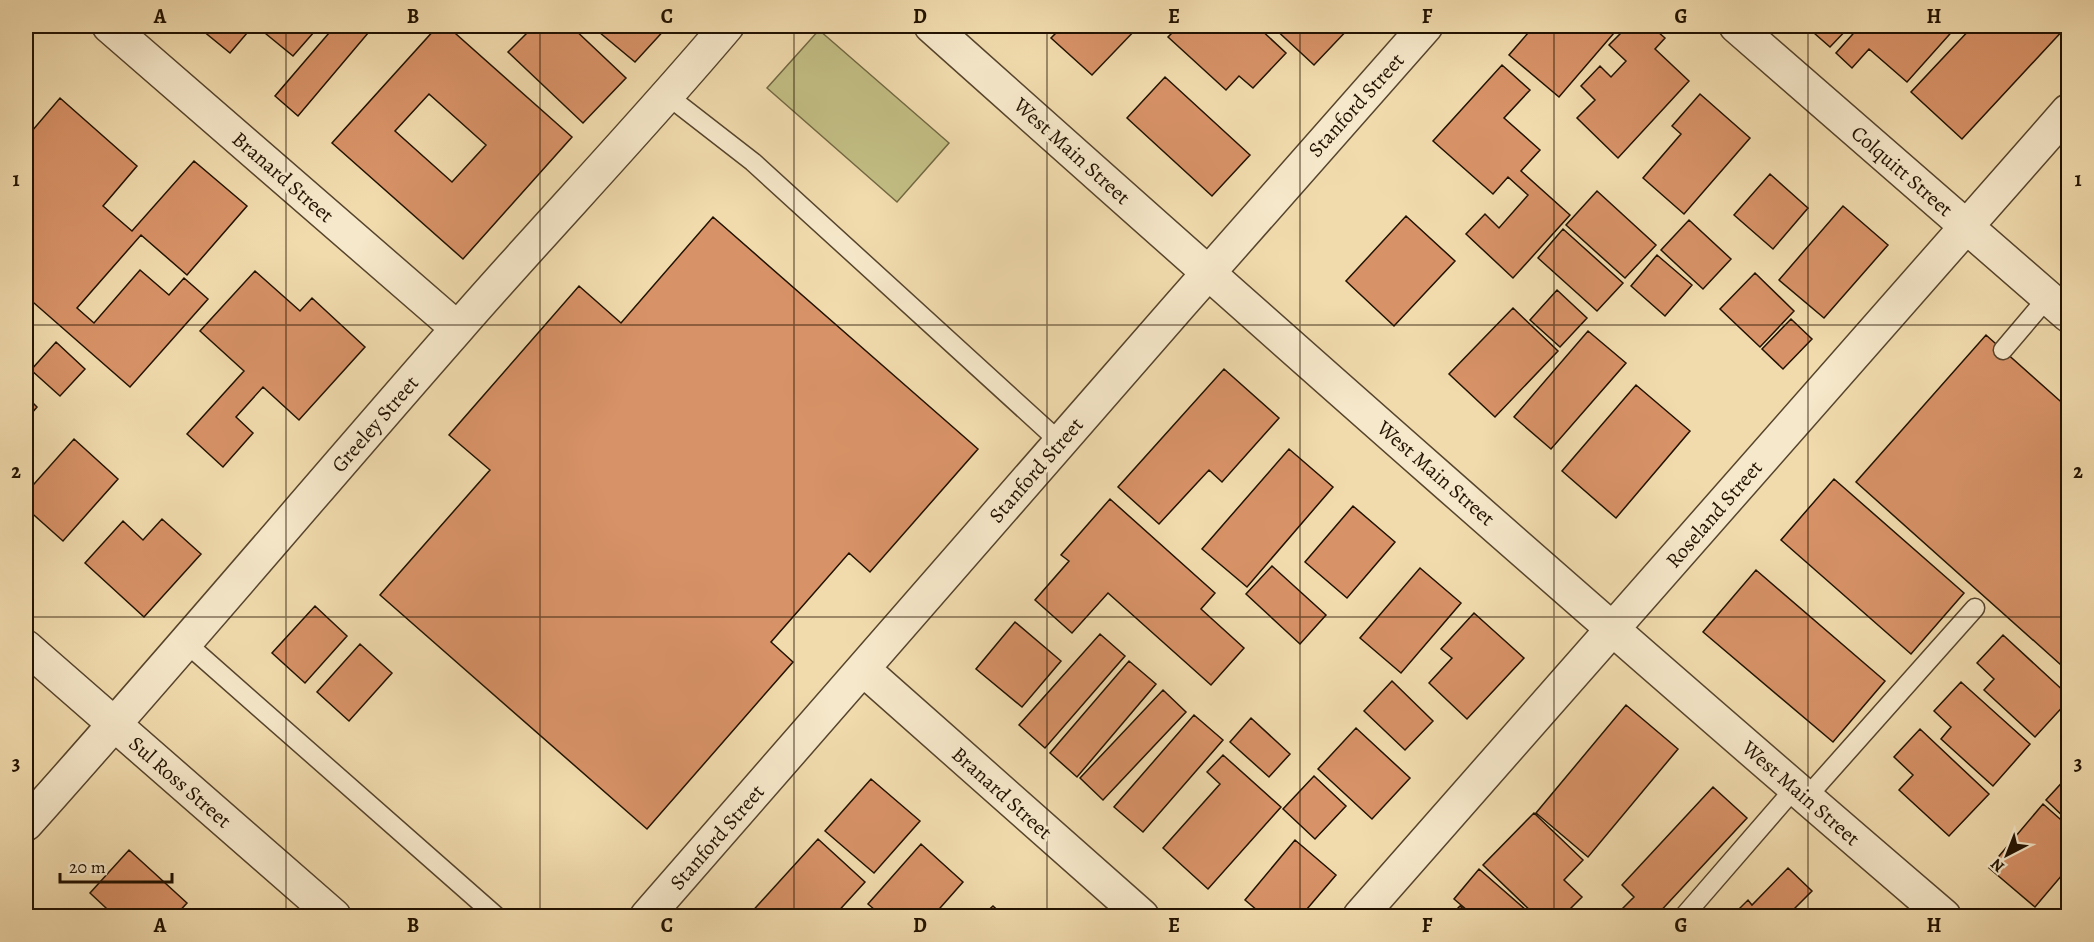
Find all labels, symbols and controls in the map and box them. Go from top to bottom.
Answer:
text: A [153,3,167,30]
text: B [407,3,419,30]
text: C [661,3,673,30]
text: D [913,3,927,30]
text: E [1168,3,1180,30]
text: F [1422,3,1433,30]
text: G [1674,3,1688,30]
text: H [1927,3,1942,30]
street label: Stanford Street [1302,47,1410,163]
street label: West Main Street [1007,91,1136,211]
street label: Colquitt Street [1845,119,1959,223]
street label: Branard Street [226,125,340,229]
text: 1 [12,166,20,193]
text: 1 [2074,166,2082,193]
street label: Greeley Street [325,370,425,478]
street label: Stanford Street [982,411,1090,529]
street label: West Main Street [1370,413,1501,532]
street label: Roseland Street [1659,454,1769,574]
text: 2 [11,458,21,485]
text: 2 [2073,458,2083,485]
street label: Sul Ross Street [123,730,237,834]
street label: West Main Street [1735,733,1866,852]
street label: Branard Street [946,740,1058,846]
text: 3 [12,750,20,777]
text: 3 [2074,750,2082,777]
street label: Stanford Street [663,778,771,896]
north arrow [1977,825,2037,885]
scale bar [60,846,172,884]
text: N [1986,853,2009,877]
text: 20 m [69,855,106,879]
text: A [153,912,167,939]
text: B [407,912,419,939]
text: C [661,912,673,939]
text: D [913,912,927,939]
text: E [1168,912,1180,939]
text: F [1422,912,1433,939]
text: G [1674,912,1688,939]
text: H [1927,912,1942,939]

